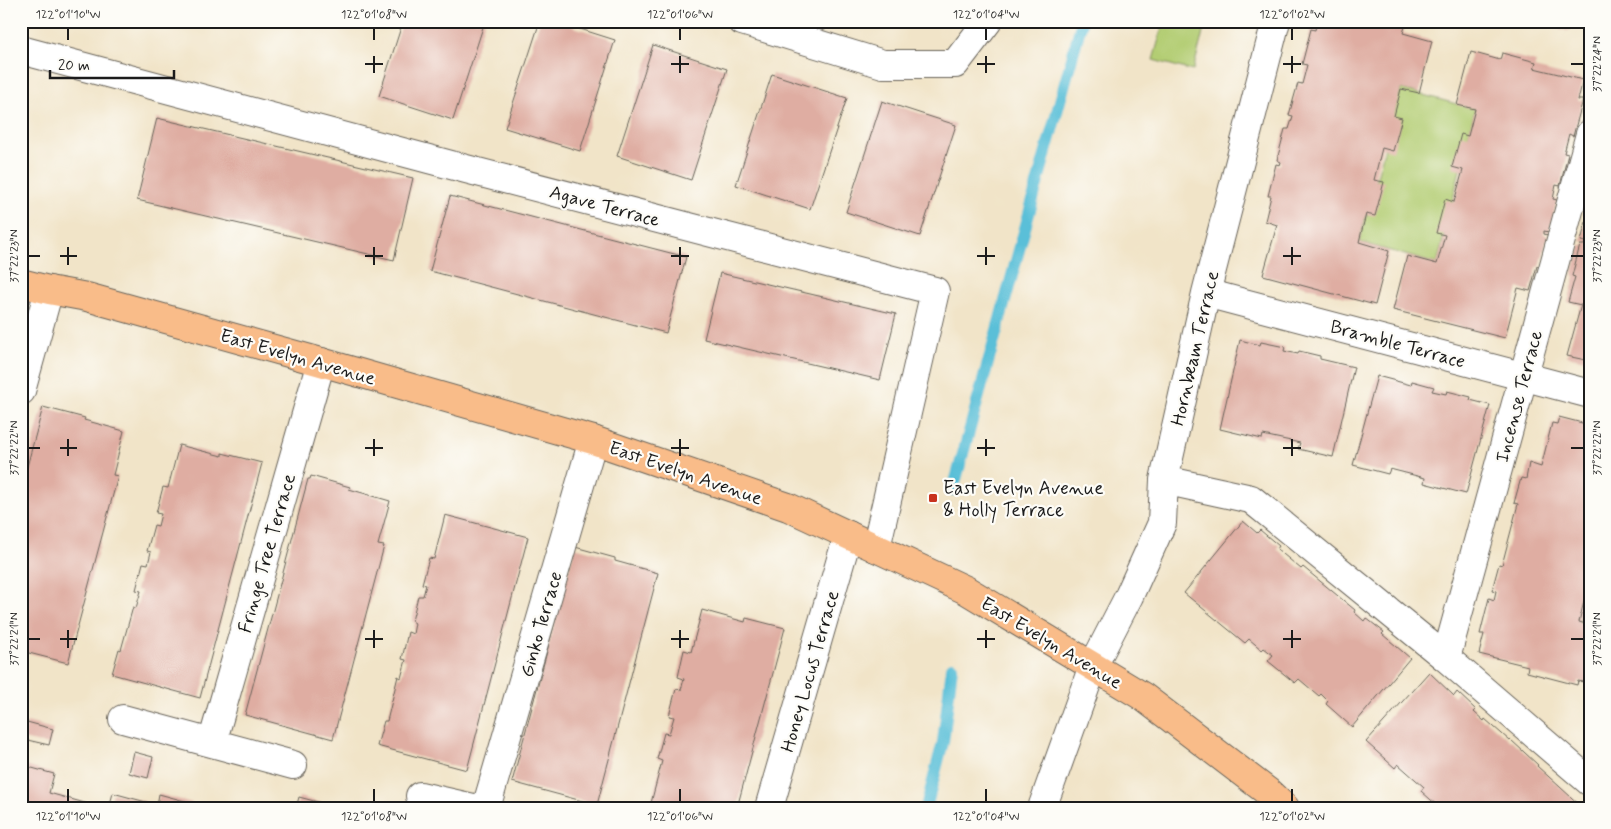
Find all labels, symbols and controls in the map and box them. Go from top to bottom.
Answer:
text: 122°01'10"W [36,7,101,23]
text: 122°01'08"W [341,7,407,23]
text: 122°01'06"W [647,7,713,23]
text: 122°01'04"W [953,7,1019,23]
text: 122°01'02"W [1259,7,1325,23]
text: 37°22'24"N [1590,36,1606,92]
scale bar [50,48,174,80]
text: 20 m [58,56,90,76]
street label: Agave Terrace [546,180,663,234]
text: 37°22'23"N [7,229,23,283]
text: 37°22'23"N [1590,229,1606,283]
street label: Hornbeam Terrace [1165,268,1225,428]
street label: Bramble Terrace [1327,314,1468,374]
street label: East Evelyn Avenue [217,323,378,392]
street label: Incense Terrace [1490,327,1549,465]
text: 37°22'22"N [7,421,23,475]
text: 37°22'22"N [1590,421,1606,475]
street label: East Evelyn Avenue [606,435,765,511]
street label: Fringe Tree Terrace [233,471,303,636]
place label: East Evelyn Avenue & Holly Terrace [943,476,1104,524]
marker: East Evelyn Avenue & Holly Terrace [927,492,939,504]
street label: Ginko Terrace [514,569,568,680]
street label: Honey Locus Terrace [775,588,846,755]
street label: East Evelyn Avenue [976,591,1126,695]
text: 37°22'21"N [7,612,23,666]
text: 37°22'21"N [1590,612,1606,666]
text: 122°01'10"W [36,809,101,825]
text: 122°01'08"W [341,809,407,825]
text: 122°01'06"W [647,809,713,825]
text: 122°01'04"W [953,809,1019,825]
text: 122°01'02"W [1259,809,1325,825]

